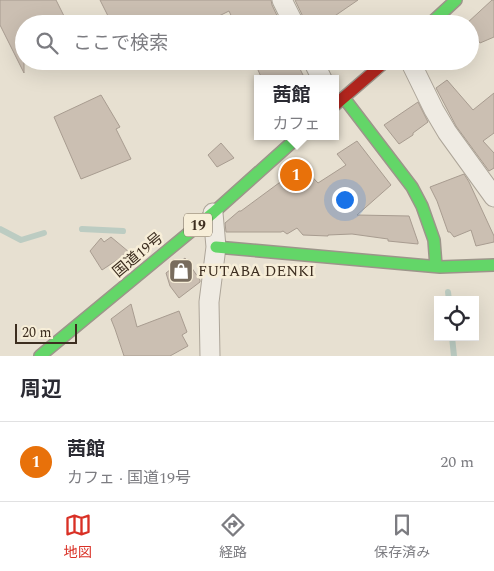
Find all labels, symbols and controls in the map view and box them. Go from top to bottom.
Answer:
search box [15,15,479,70]
icon: search [33,29,61,57]
text: ここで検索 [73,29,168,58]
popup [254,75,339,140]
text: 茜館 [272,81,311,110]
text: カフェ [272,112,321,136]
pin: 1 [280,156,312,194]
your location [332,187,358,213]
road number: 19 [184,214,212,236]
street label: 国道19号 [108,227,168,283]
shop icon: FUTABA DENKI [168,258,194,284]
place label: FUTABA DENKI [198,260,315,283]
map controls [434,296,479,341]
button: locate [434,296,479,341]
scale bar [15,321,78,344]
text: 20 m [22,322,52,343]
text: 周辺 [20,374,62,406]
text: 茜館 [67,435,105,464]
text: 1 [32,450,40,474]
text: 20 m [440,450,474,474]
text: カフェ · 国道19号 [67,466,191,490]
tab: 地図 [64,511,92,563]
tab: 経路 [219,511,247,563]
tab: 保存済み [374,511,430,563]

